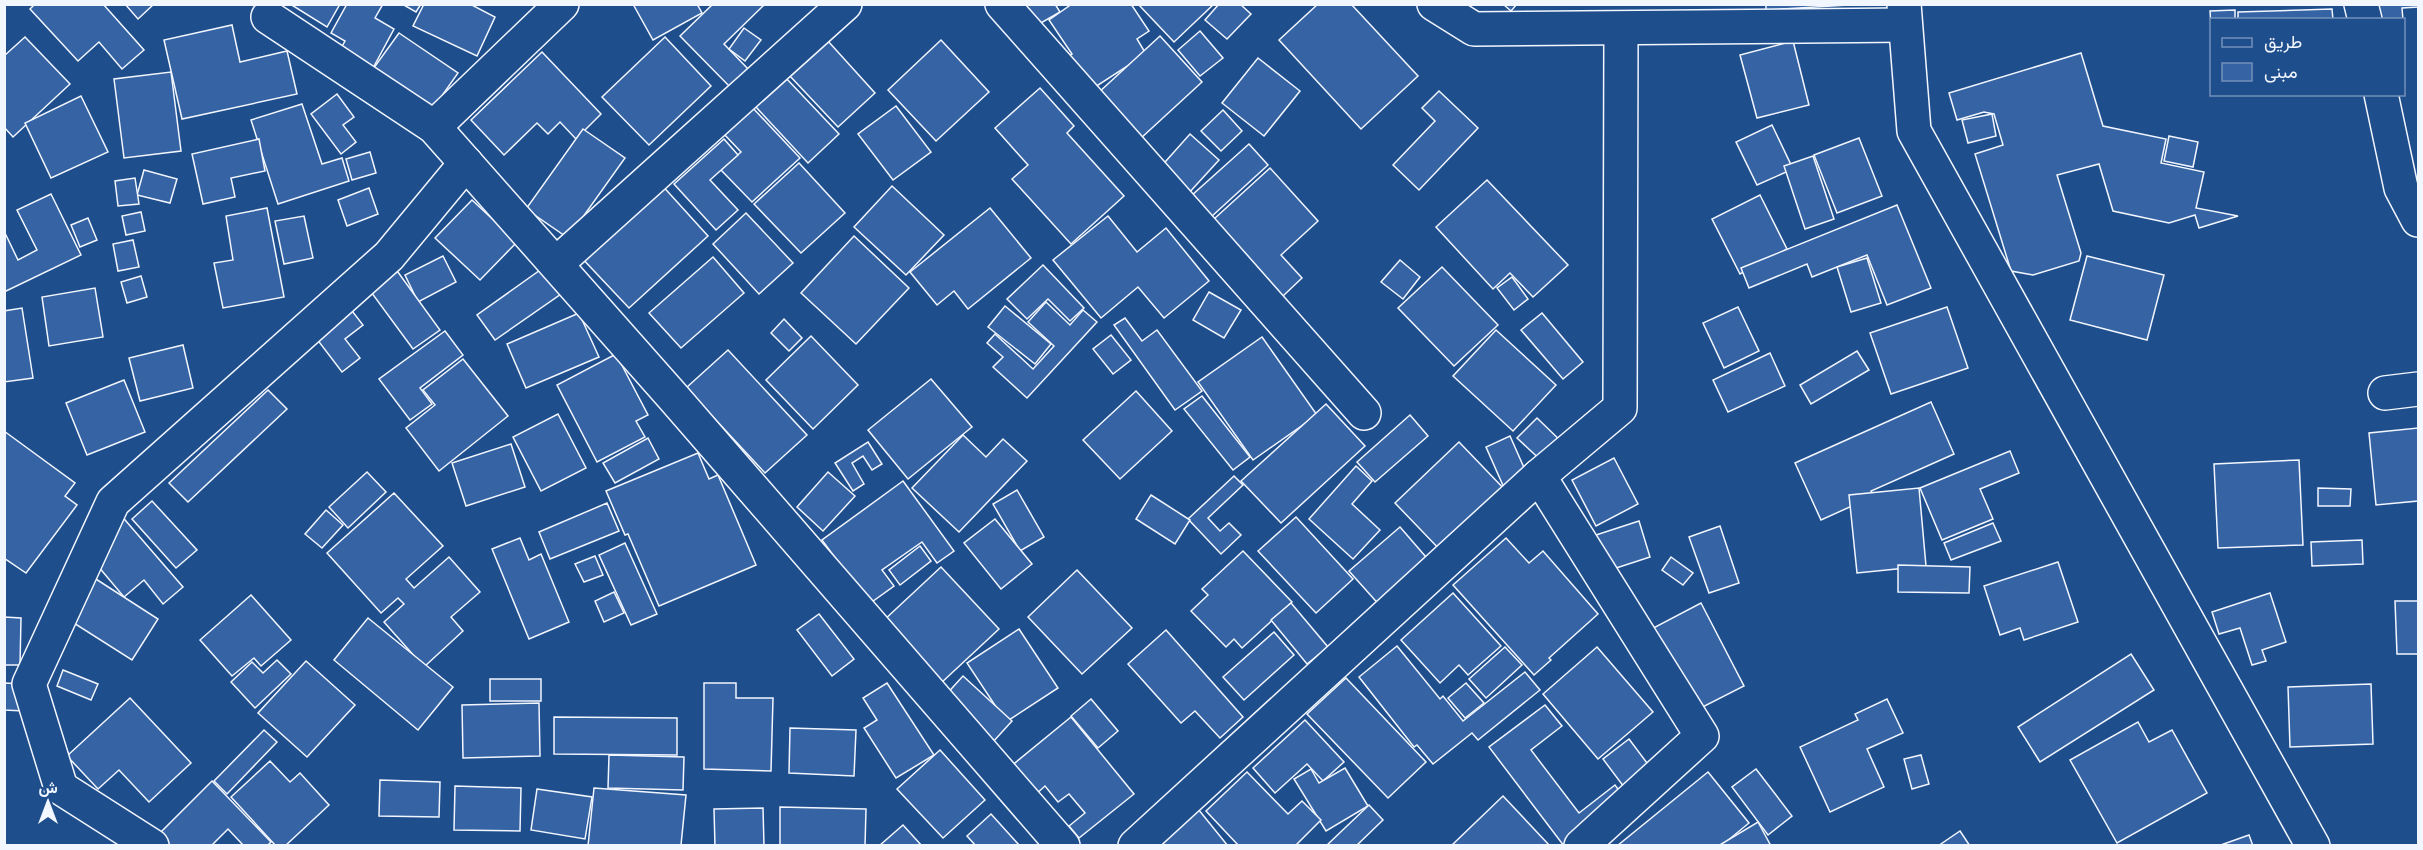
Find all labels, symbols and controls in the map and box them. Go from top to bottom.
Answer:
legend [2210,18,2405,96]
text: طريق [2264,31,2302,53]
text: مبنى [2264,61,2298,83]
north arrow [18,772,78,832]
text: ش [38,778,58,797]

